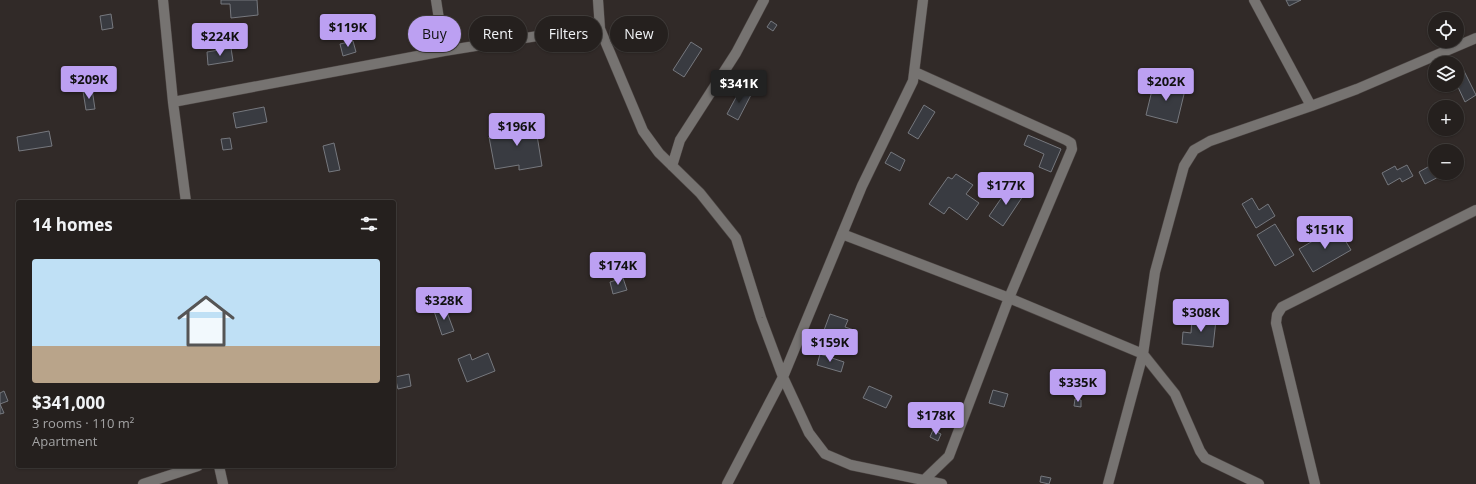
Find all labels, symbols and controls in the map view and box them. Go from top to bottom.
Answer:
map controls [1428,12,1464,180]
button: locate [1428,12,1464,48]
pin: $119K [320,14,376,48]
chip: Buy [408,16,461,52]
chip: Rent [469,16,527,52]
chip: Filters [535,16,602,52]
chip: New [610,16,668,52]
text: $119K [329,18,367,36]
pin: $224K [192,23,248,57]
text: $224K [201,27,239,45]
button: layers [1428,56,1464,92]
pin: $209K [61,66,117,100]
pin: $202K [1138,68,1194,102]
text: $209K [70,70,108,88]
pin: $341K [711,70,767,104]
text: $202K [1147,72,1185,90]
text: $341K [720,74,758,92]
button: + [1428,100,1464,136]
pin: $196K [489,113,545,147]
text: $196K [498,117,536,135]
button: − [1428,144,1464,180]
pin: $177K [978,172,1034,206]
text: $177K [987,176,1025,194]
text: 14 homes [32,213,113,236]
icon: filters [358,213,380,235]
pin: $151K [1297,216,1353,250]
text: $151K [1306,220,1344,238]
pin: $174K [590,252,646,286]
text: $174K [599,256,637,274]
icon: home [170,285,242,357]
pin: $328K [416,287,472,321]
text: $328K [425,291,463,309]
pin: $308K [1173,299,1229,333]
text: $308K [1182,303,1220,321]
pin: $159K [802,329,858,363]
text: $159K [811,333,849,351]
pin: $335K [1050,369,1106,403]
text: $335K [1059,373,1097,391]
text: $341,000 [32,391,105,414]
pin: $178K [908,402,964,436]
text: $178K [917,406,955,424]
text: 3 rooms · 110 m² [32,414,134,432]
text: Apartment [32,432,97,450]

